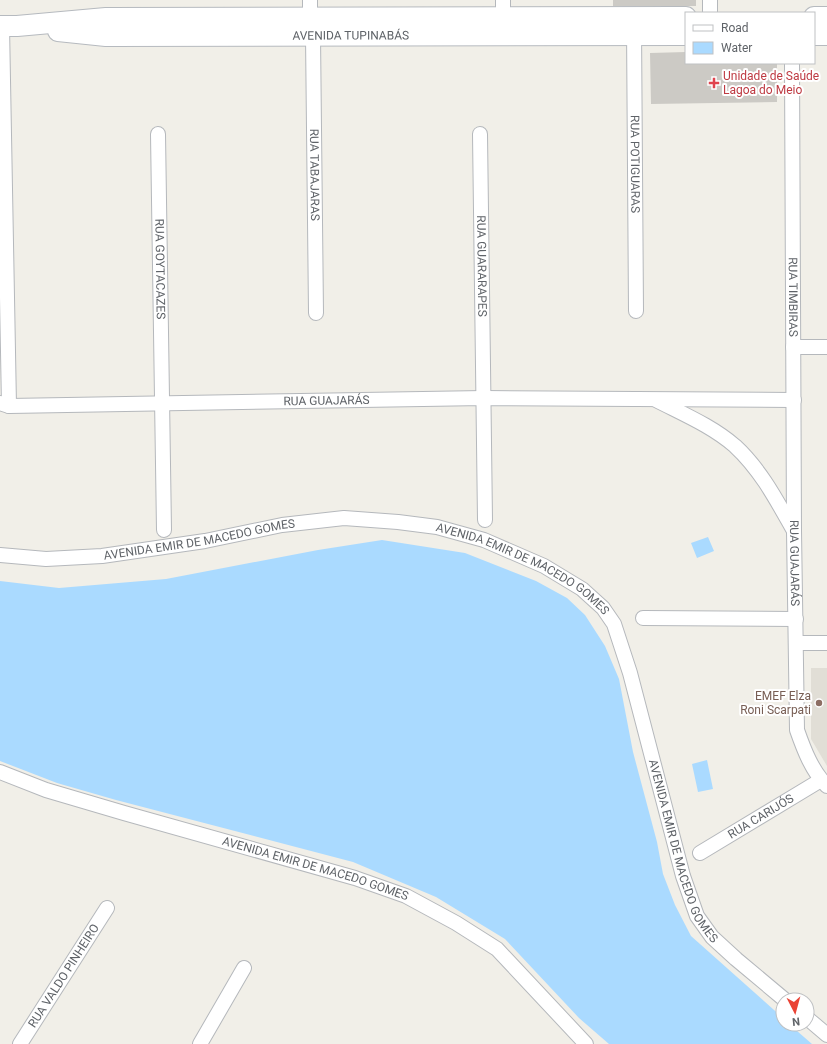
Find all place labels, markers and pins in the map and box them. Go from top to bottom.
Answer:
place label: Unidade de Saúde Lagoa do Meio [723,69,819,97]
marker: Unidade de Saúde Lagoa do Meio [708,77,720,89]
place label: EMEF Elza Roni Scarpati [740,689,811,717]
marker: EMEF Elza Roni Scarpati [814,698,824,708]

